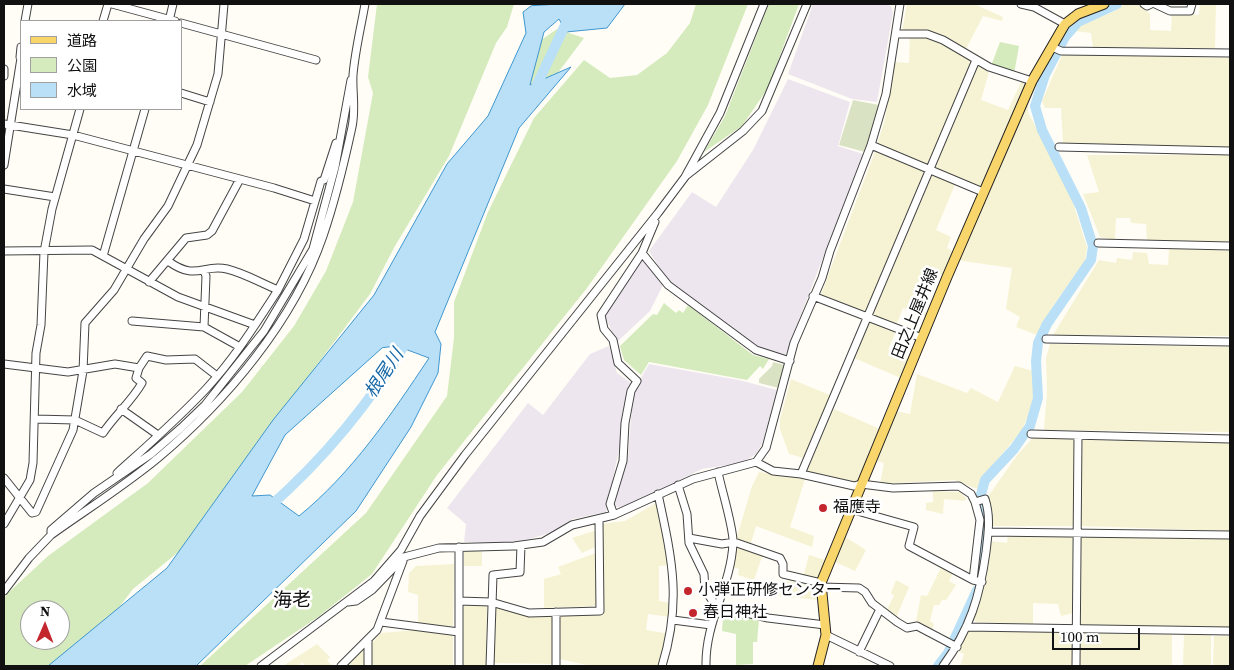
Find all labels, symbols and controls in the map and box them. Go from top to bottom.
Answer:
legend [20,20,182,110]
text: 道路 [67,30,97,51]
text: 公園 [67,55,97,76]
text: 水域 [67,80,97,101]
street label: 田之上屋井線 [889,266,943,362]
water label: 根尾川 [361,346,409,402]
place label: 福應寺 [833,498,881,518]
marker: 福應寺 [817,502,829,514]
place label: 小弾正研修センター [698,581,842,601]
marker: 小弾正研修センター [682,585,694,597]
district label: 海老 [273,590,311,612]
north arrow [20,600,70,650]
text: N [40,601,51,621]
place label: 春日神社 [703,603,767,623]
marker: 春日神社 [687,607,699,619]
scale bar [1054,618,1142,650]
text: 100 m [1060,626,1100,647]

